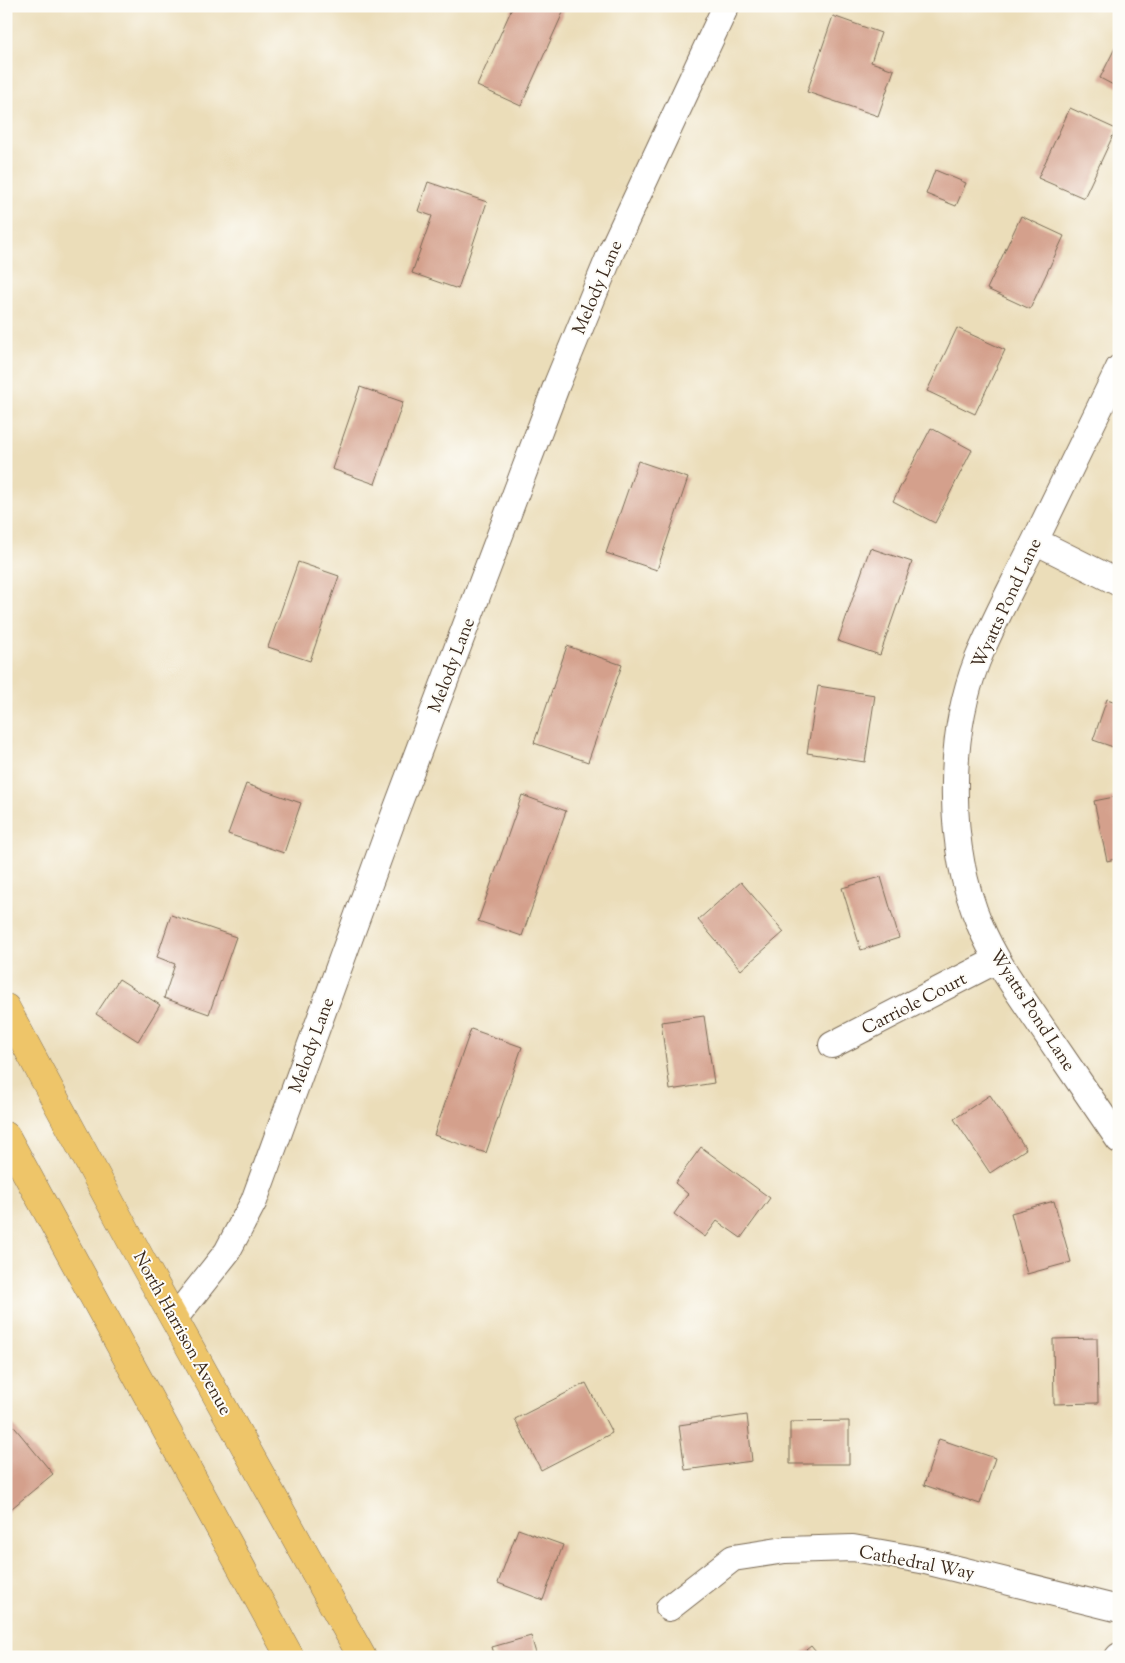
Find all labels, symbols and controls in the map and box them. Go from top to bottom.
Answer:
street label: Melody Lane [567,237,630,339]
street label: Wyatts Pond Lane [966,534,1049,673]
street label: Melody Lane [423,614,483,717]
street label: Wyatts Pond Lane [982,945,1081,1077]
street label: Carriole Court [858,967,972,1042]
street label: Melody Lane [284,994,342,1097]
street label: North Harrison Avenue [125,1247,237,1421]
street label: Cathedral Way [857,1540,977,1588]

